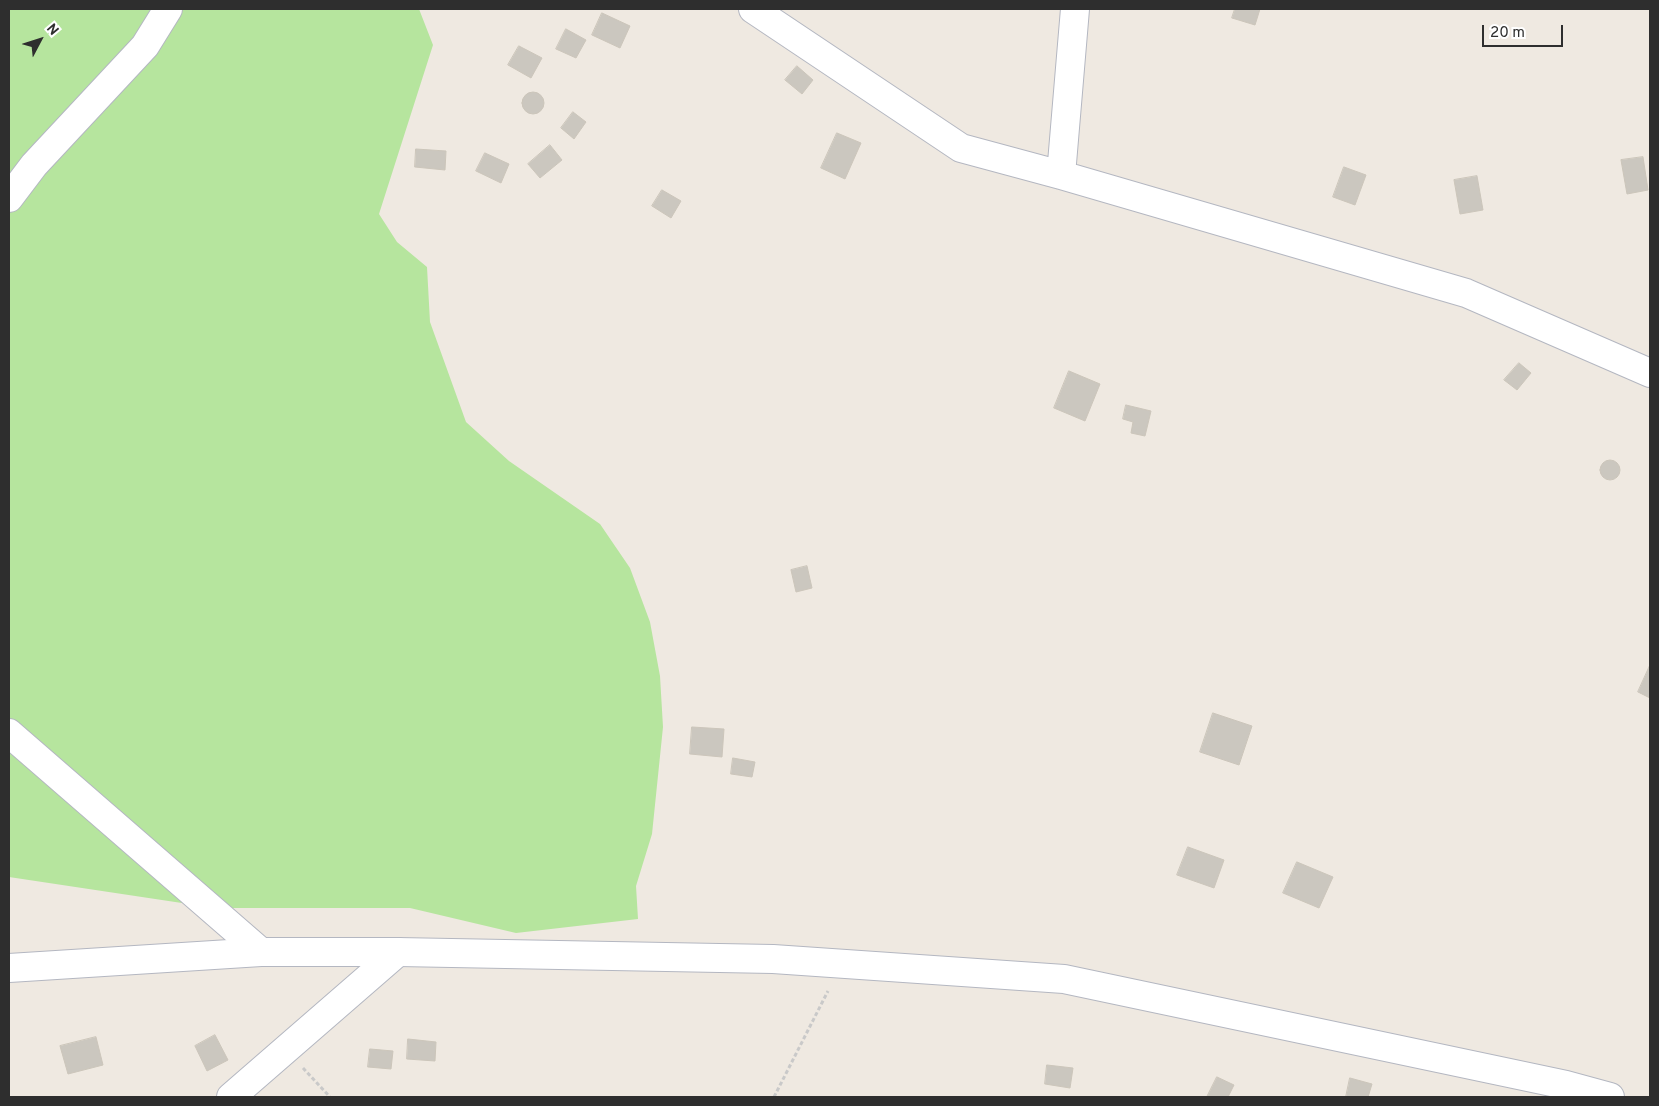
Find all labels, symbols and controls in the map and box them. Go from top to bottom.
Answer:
north arrow [15,15,65,65]
scale bar [1484,15,1565,47]
text: N [42,21,62,39]
text: 20 m [1490,24,1525,43]

